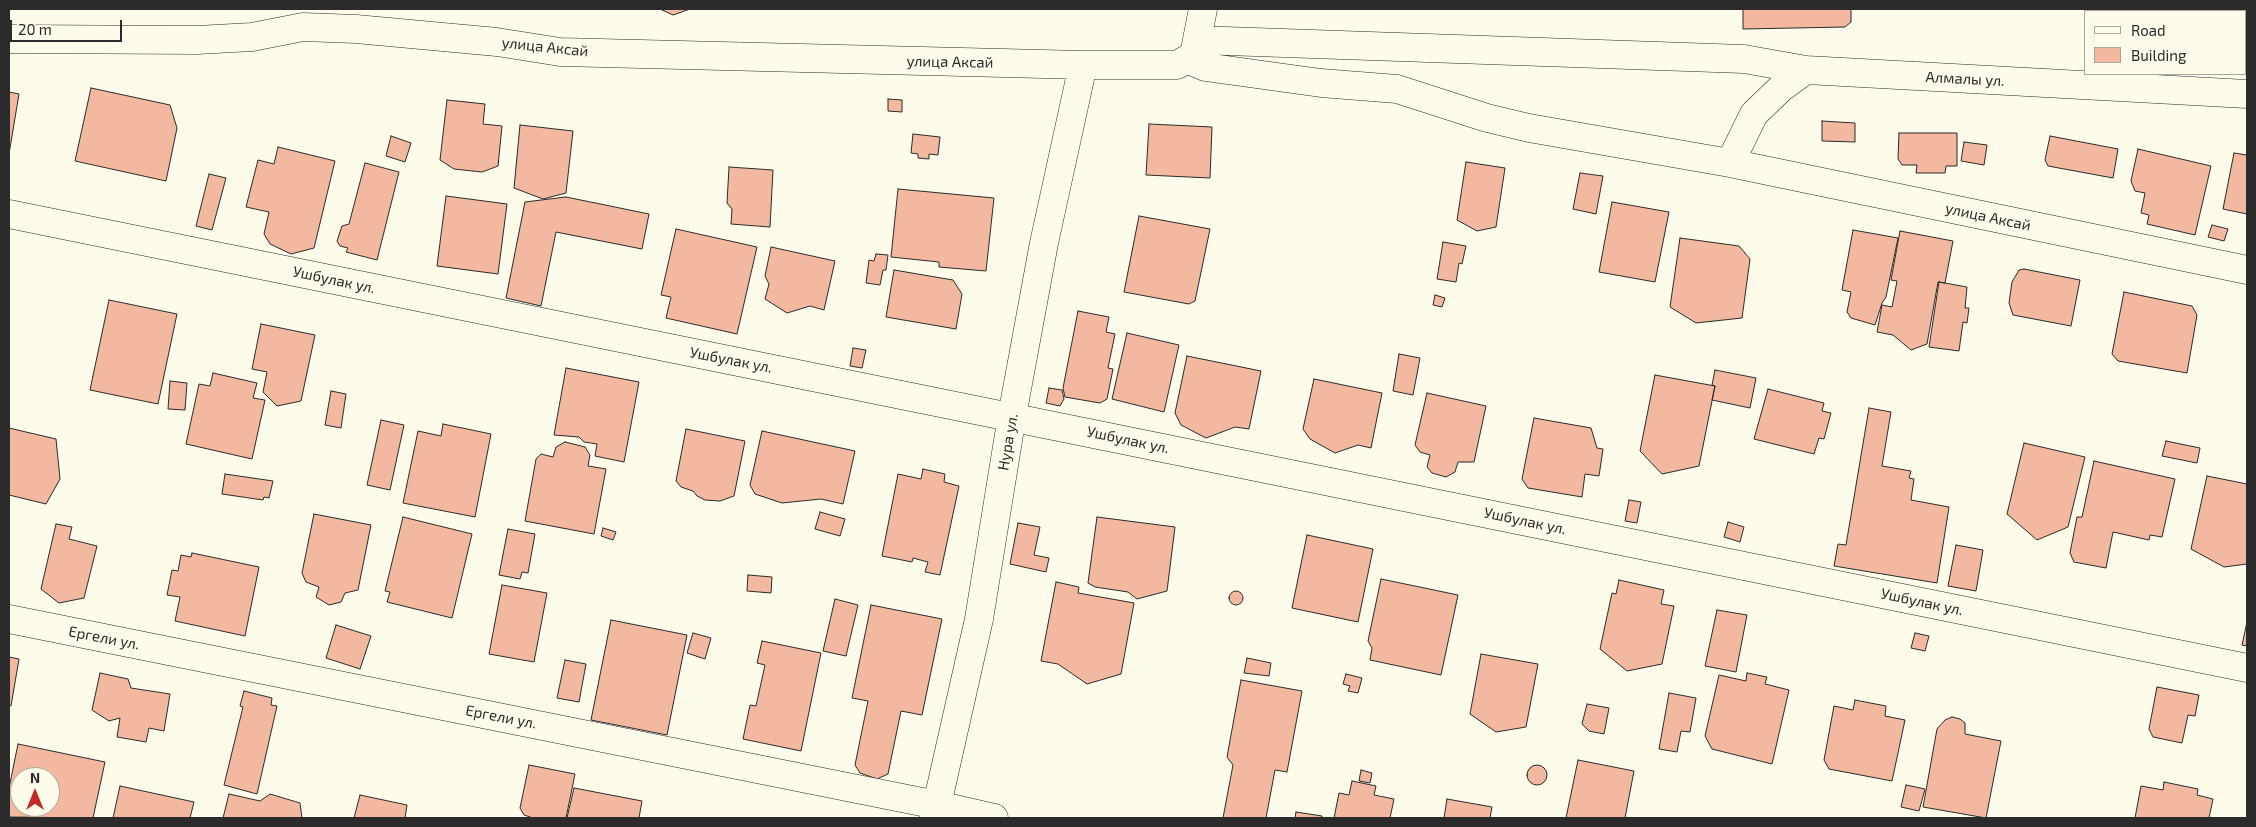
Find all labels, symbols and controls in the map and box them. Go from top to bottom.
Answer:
scale bar [12,10,125,42]
legend [2084,10,2246,75]
text: 20 m [18,20,52,38]
text: Road [2131,21,2166,39]
street label: улица Аксай [501,34,589,60]
text: Building [2131,46,2186,64]
street label: улица Аксай [906,52,994,72]
street label: Алмалы ул. [1925,68,2005,90]
street label: улица Аксай [1944,199,2032,235]
street label: Ушбулак ул. [291,263,377,297]
street label: Ушбулак ул. [688,343,774,377]
street label: Нура ул. [994,412,1022,472]
street label: Ушбулак ул. [1085,423,1171,457]
street label: Ушбулак ул. [1482,504,1568,538]
street label: Ушбулак ул. [1879,585,1965,619]
street label: Ергели ул. [67,622,141,654]
street label: Ергели ул. [464,701,538,733]
north arrow [10,767,60,817]
text: N [30,769,40,786]

